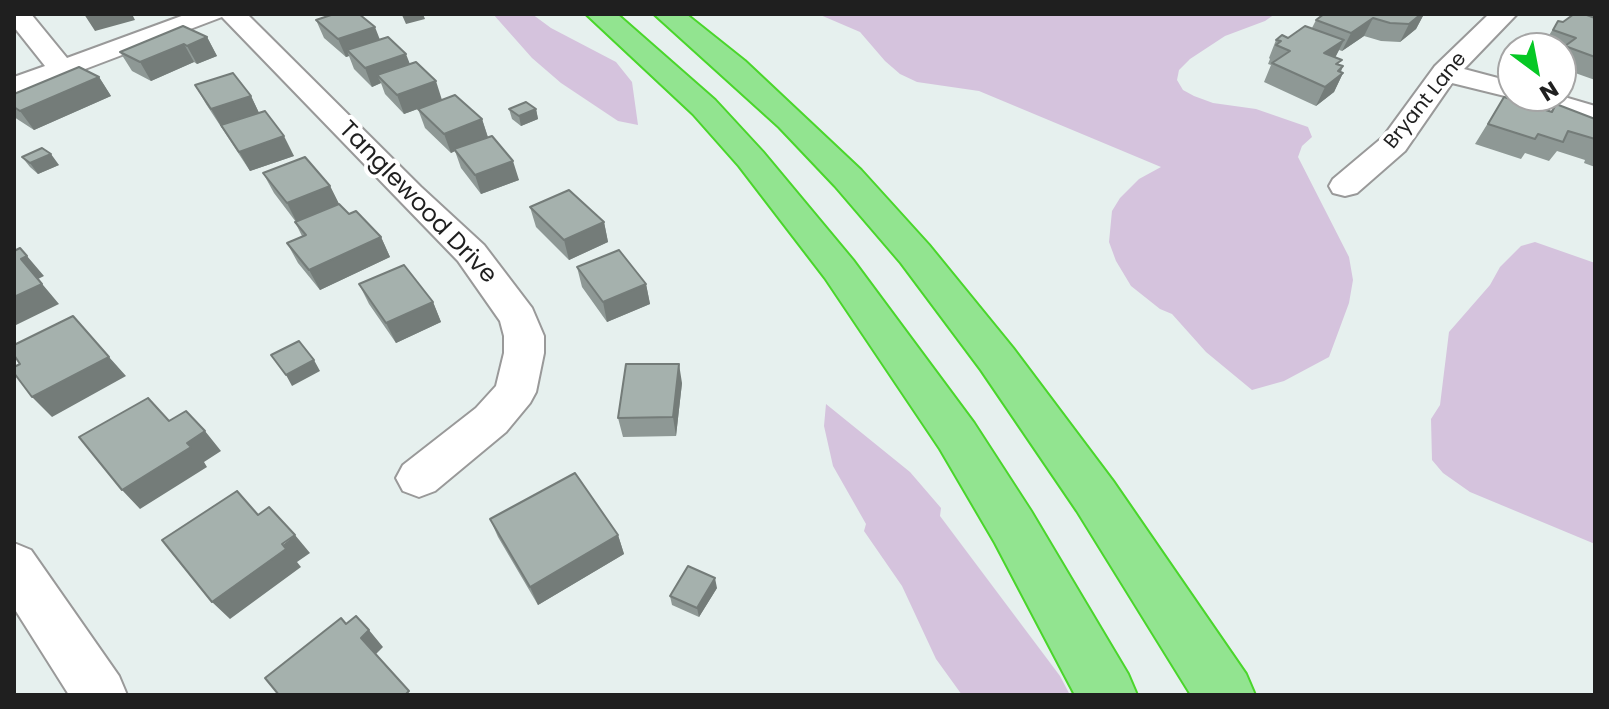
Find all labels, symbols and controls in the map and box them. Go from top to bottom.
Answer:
north arrow [1497,32,1577,112]
street label: Bryant Lane [1380,48,1472,154]
text: N [1534,74,1564,109]
street label: Tanglewood Drive [332,116,502,290]

